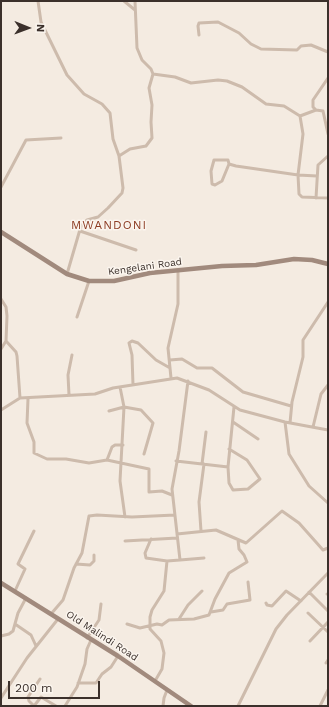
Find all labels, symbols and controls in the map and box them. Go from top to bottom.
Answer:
north arrow [8,8,48,48]
text: N [34,24,47,32]
district label: MWANDONI [71,218,147,232]
street label: Kengelani Road [107,256,183,278]
street label: Old Malindi Road [64,608,140,664]
scale bar [10,673,102,699]
text: 200 m [15,681,52,695]

